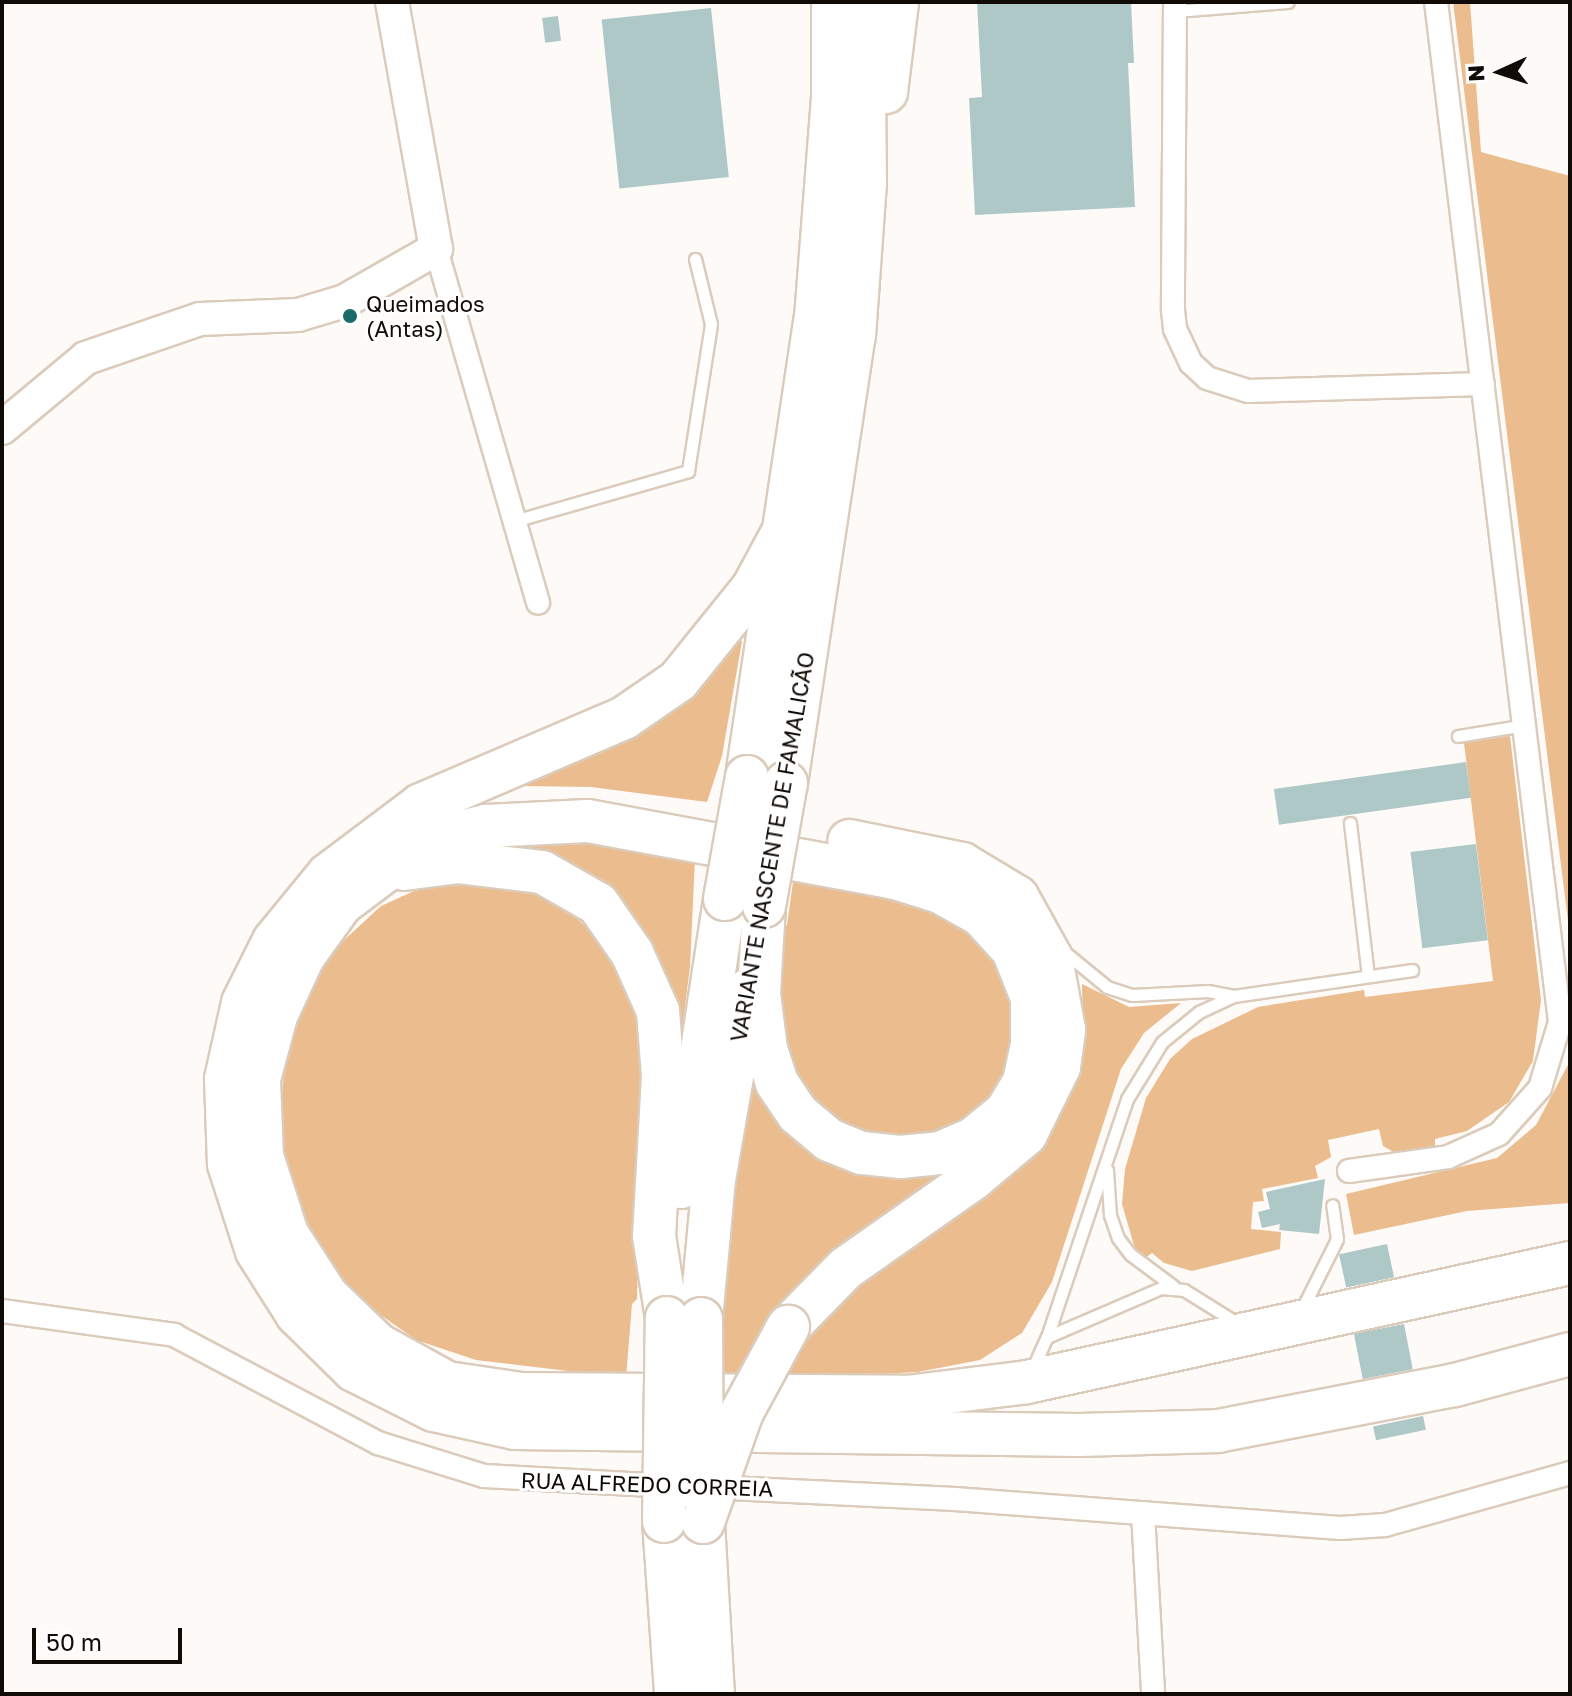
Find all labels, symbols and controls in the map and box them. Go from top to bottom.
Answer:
north arrow [1460,32,1540,112]
text: N [1462,64,1489,82]
place label: Queimados (Antas) [366,290,485,342]
marker: Queimados (Antas) [341,307,359,325]
street label: VARIANTE NASCENTE DE FAMALICÃO [725,650,819,1044]
street label: RUA ALFREDO CORREIA [520,1466,774,1502]
scale bar [36,1612,186,1662]
text: 50 m [46,1627,102,1656]

